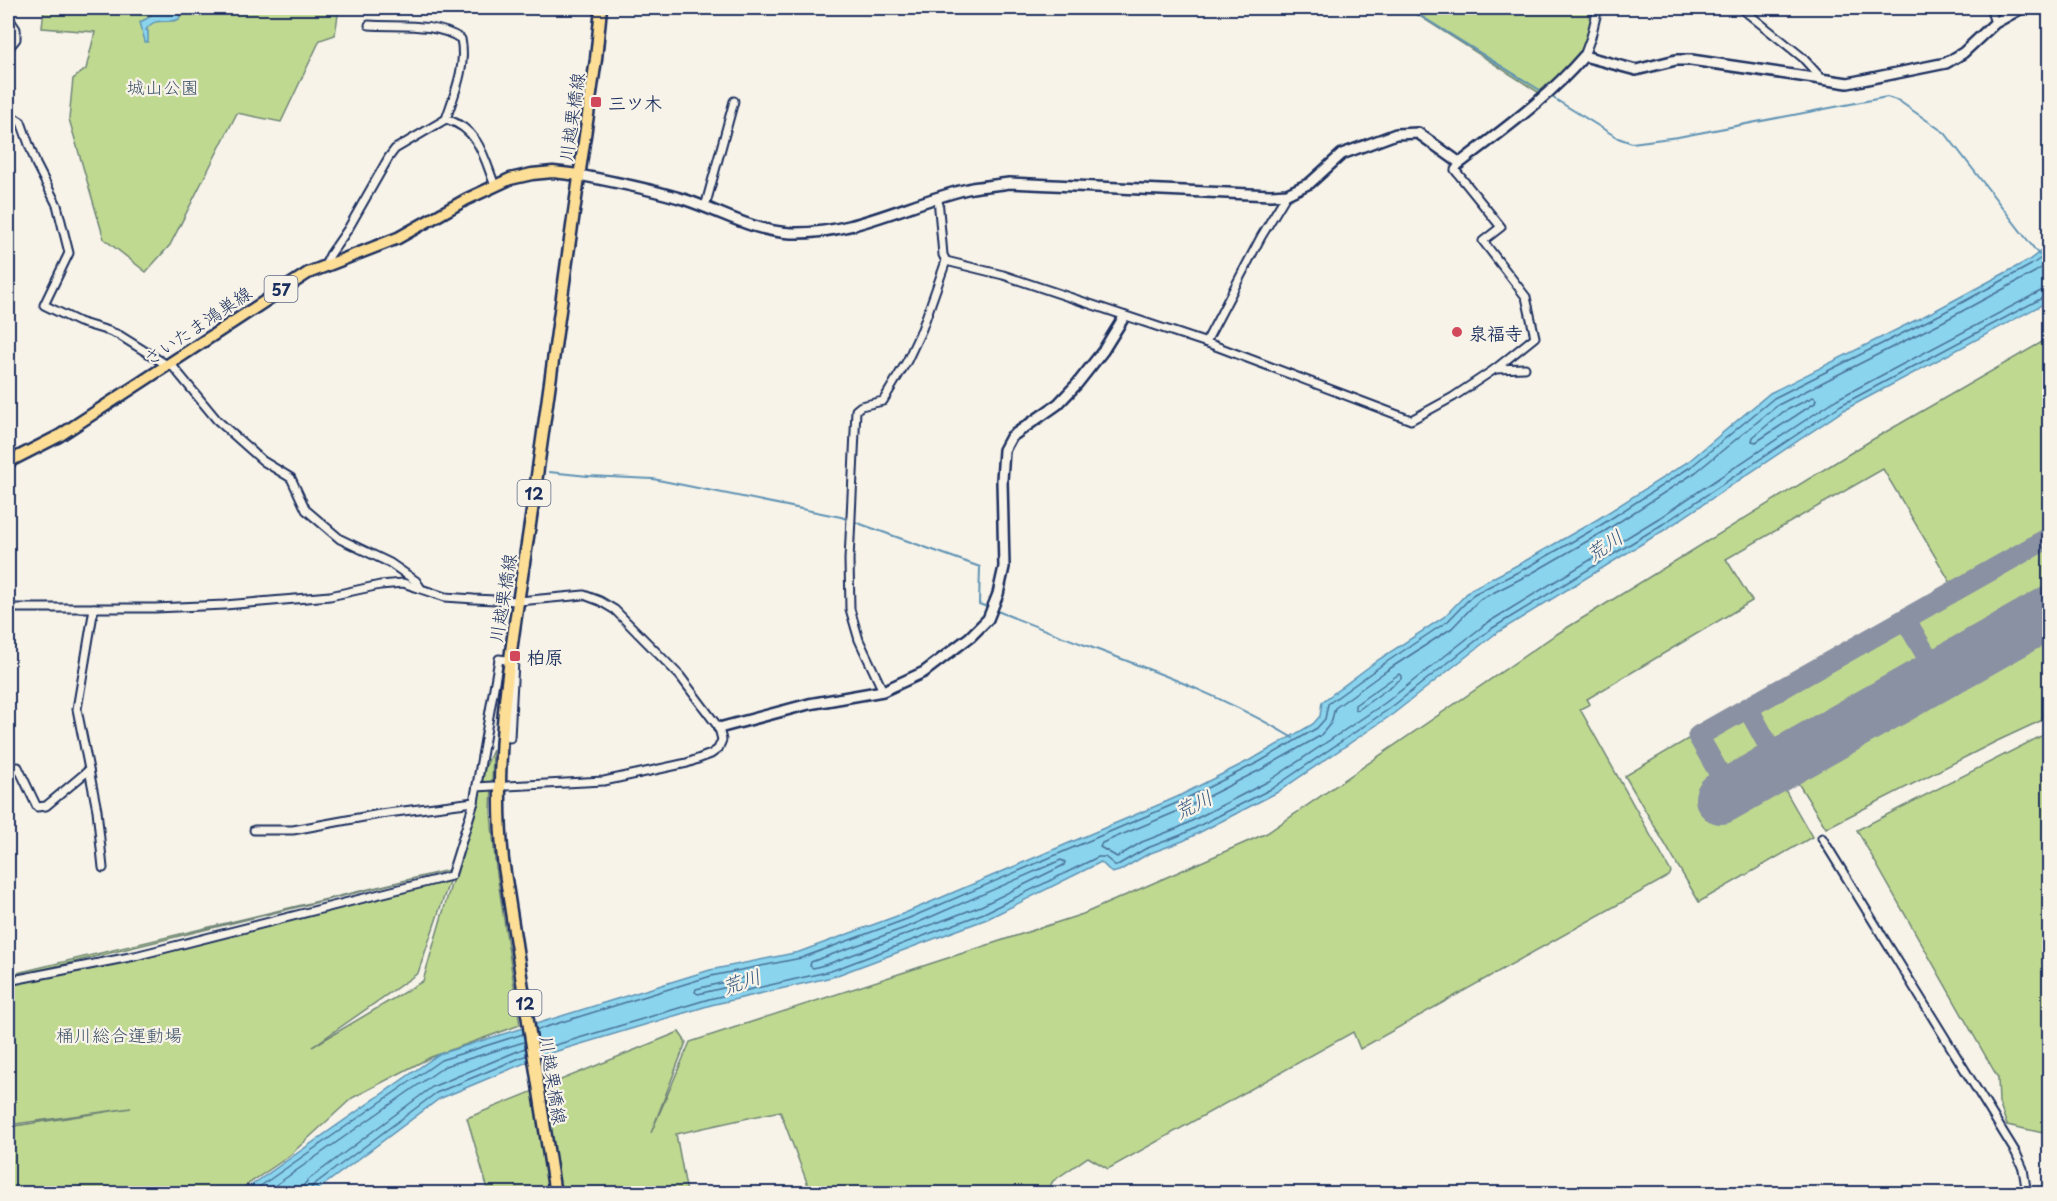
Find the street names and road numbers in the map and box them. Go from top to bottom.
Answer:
street label: 川越栗橋線 [551,71,591,163]
road number: 57 [264,276,298,302]
street label: さいたま鴻巣線 [138,279,256,371]
road number: 12 [518,480,550,506]
street label: 川越栗橋線 [482,551,522,645]
road number: 12 [508,990,542,1016]
street label: 川越栗橋線 [534,1033,574,1127]

